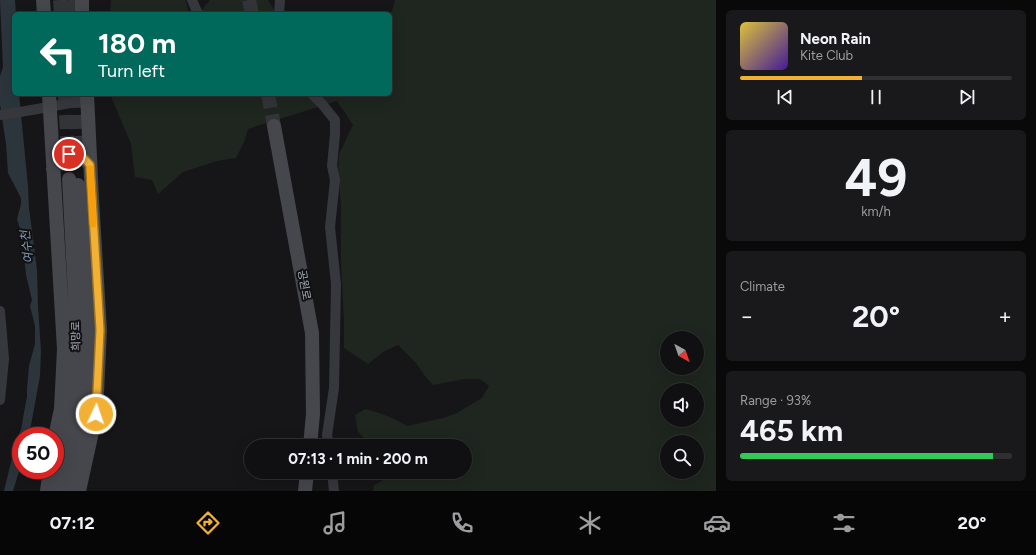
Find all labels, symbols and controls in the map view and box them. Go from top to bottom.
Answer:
text: 180 m [98,26,176,60]
icon: left [32,28,84,80]
text: Neon Rain [800,30,871,48]
text: Kite Club [800,48,853,63]
text: Turn left [98,60,165,82]
icon: previous [774,86,796,108]
icon: pause [865,86,887,108]
icon: next [956,86,978,108]
pin [52,137,86,171]
icon: arrive [58,143,80,165]
text: 49 [844,147,908,209]
text: km/h [861,204,891,219]
water label: 여수천 [18,228,36,264]
street label: 공원로 [295,269,313,301]
text: Climate [740,279,785,294]
text: 20° [852,298,900,335]
text: − [740,303,754,330]
text: + [998,303,1012,330]
street label: 희망로 [69,321,83,351]
north arrow [660,331,704,375]
map controls [660,331,704,479]
button: sound [660,383,704,427]
position arrow [75,393,117,435]
text: Range · 93% [740,393,811,408]
text: 465 km [740,412,843,449]
speed limit sign: 50 [12,427,64,479]
button: search [660,435,704,479]
text: 07:13 · 1 min · 200 m [288,450,428,468]
icon: directions [194,509,222,537]
icon: music [321,509,349,537]
icon: phone [448,509,476,537]
icon: climate [576,509,604,537]
icon: car [703,509,731,537]
icon: filters [830,509,858,537]
text: 07:12 [50,512,95,534]
text: 20° [957,512,986,534]

